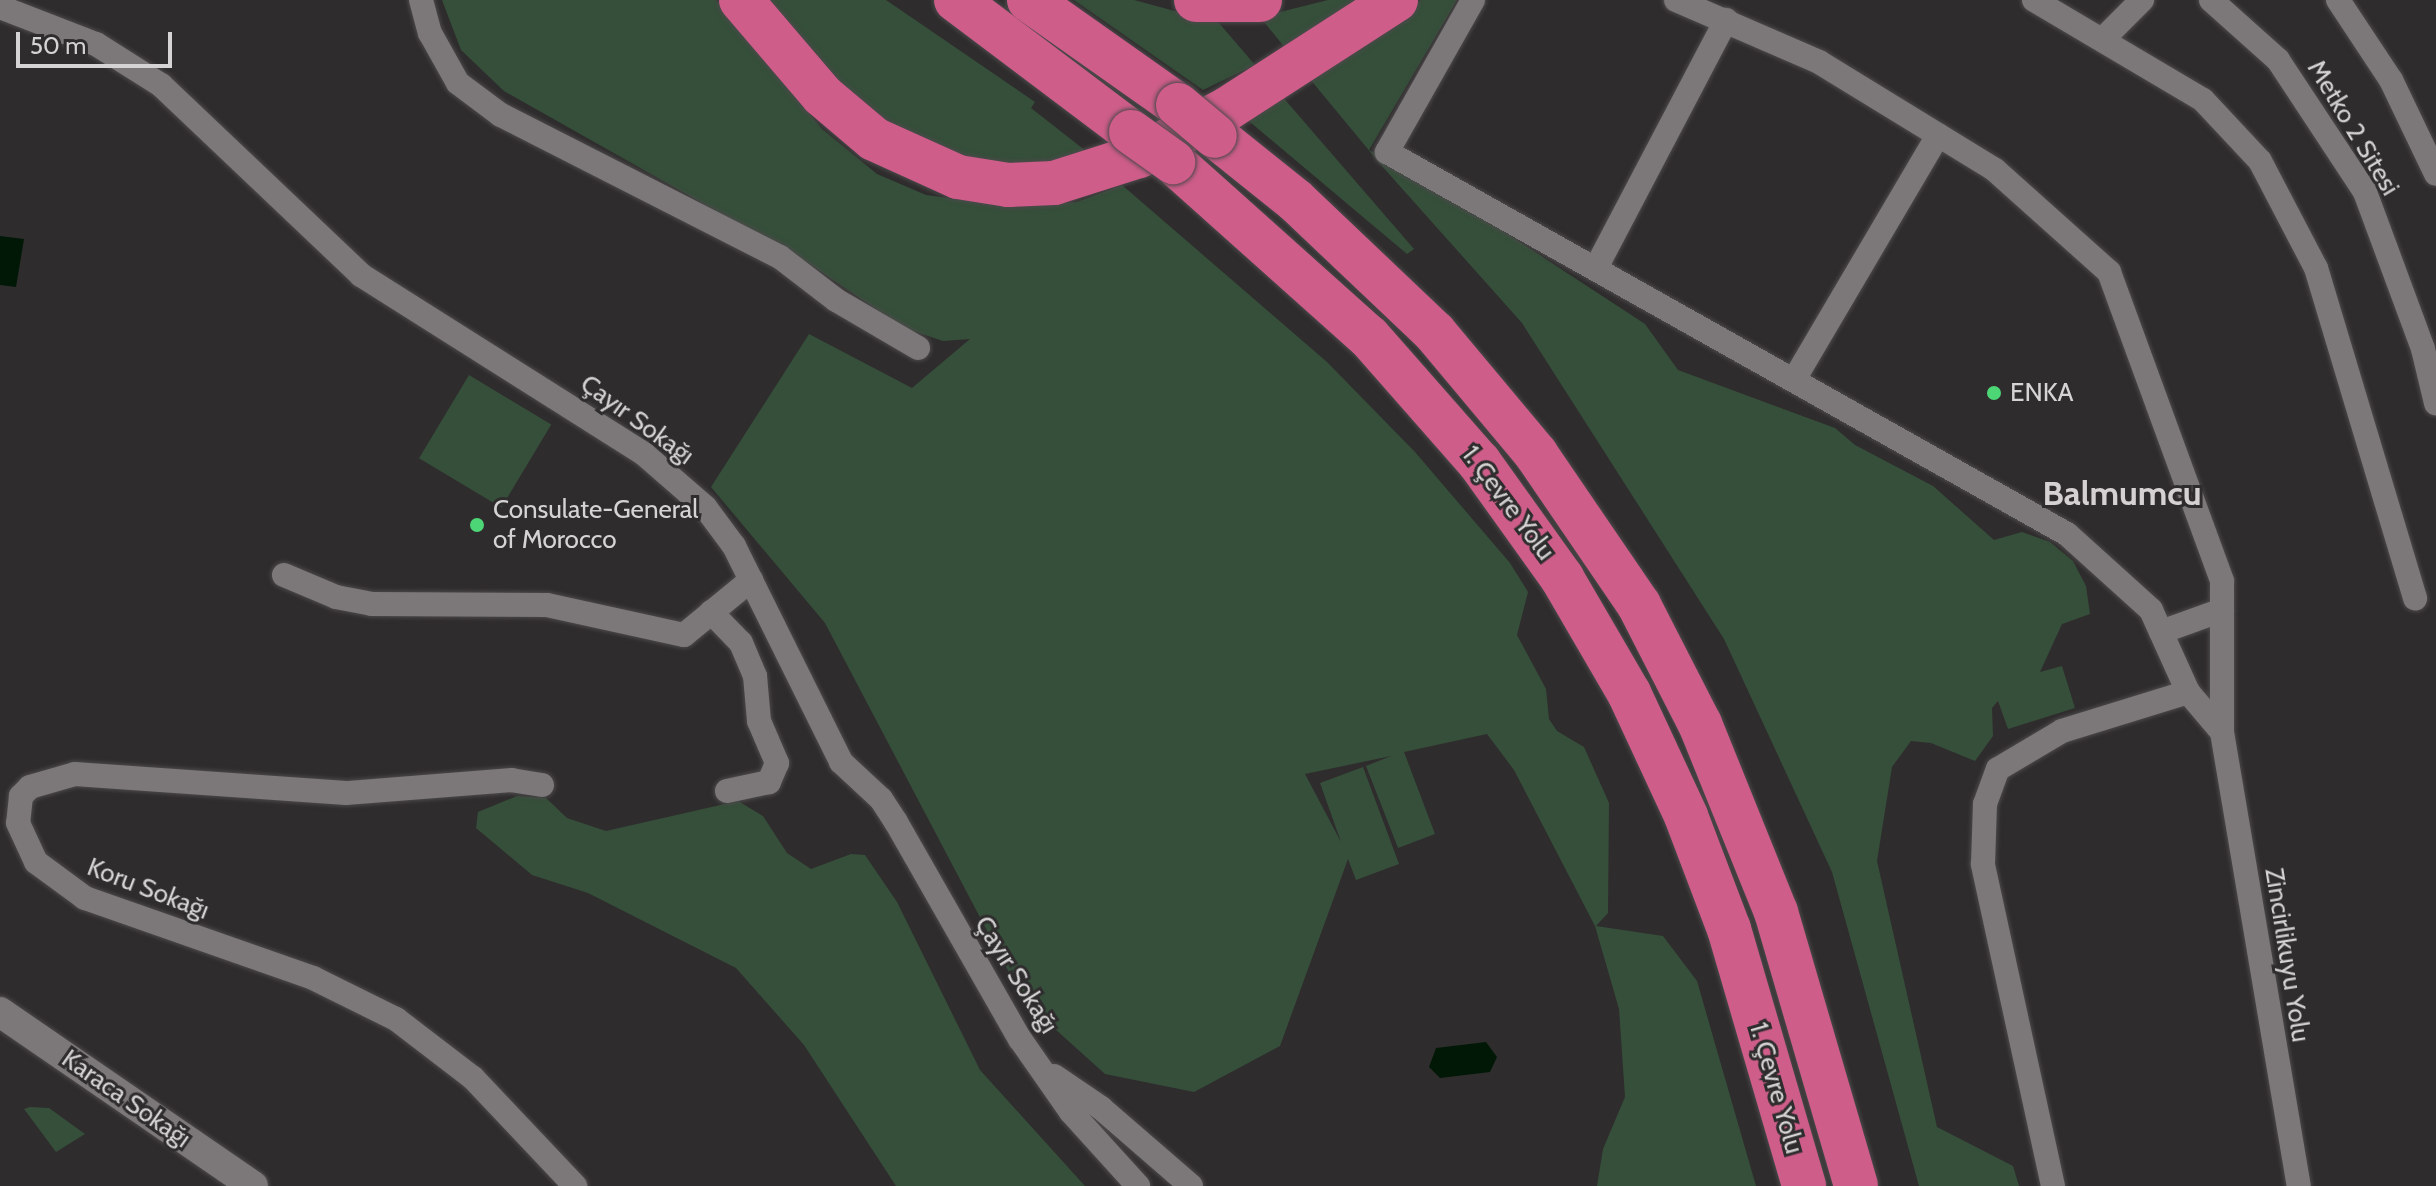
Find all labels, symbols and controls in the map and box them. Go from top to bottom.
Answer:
scale bar [20,16,176,66]
text: 50 m [30,31,86,60]
street label: Metko 2 Sitesi [2300,55,2406,201]
street label: Çayır Sokağı [574,368,700,472]
place label: ENKA [2010,377,2073,409]
marker: ENKA [1985,384,2003,402]
street label: 1. Çevre Yolu [1455,440,1561,566]
district label: Balmumcu [2042,474,2202,514]
place label: Consulate-General of Morocco [493,494,698,556]
marker: Consulate-General of Morocco [468,516,486,534]
street label: Koru Sokağı [83,852,213,926]
street label: Zincirlikuyu Yolu [2258,866,2316,1044]
street label: Çayır Sokağı [968,910,1064,1040]
street label: 1. Çevre Yolu [1742,1019,1810,1157]
street label: Karaca Sokağı [56,1043,196,1155]

